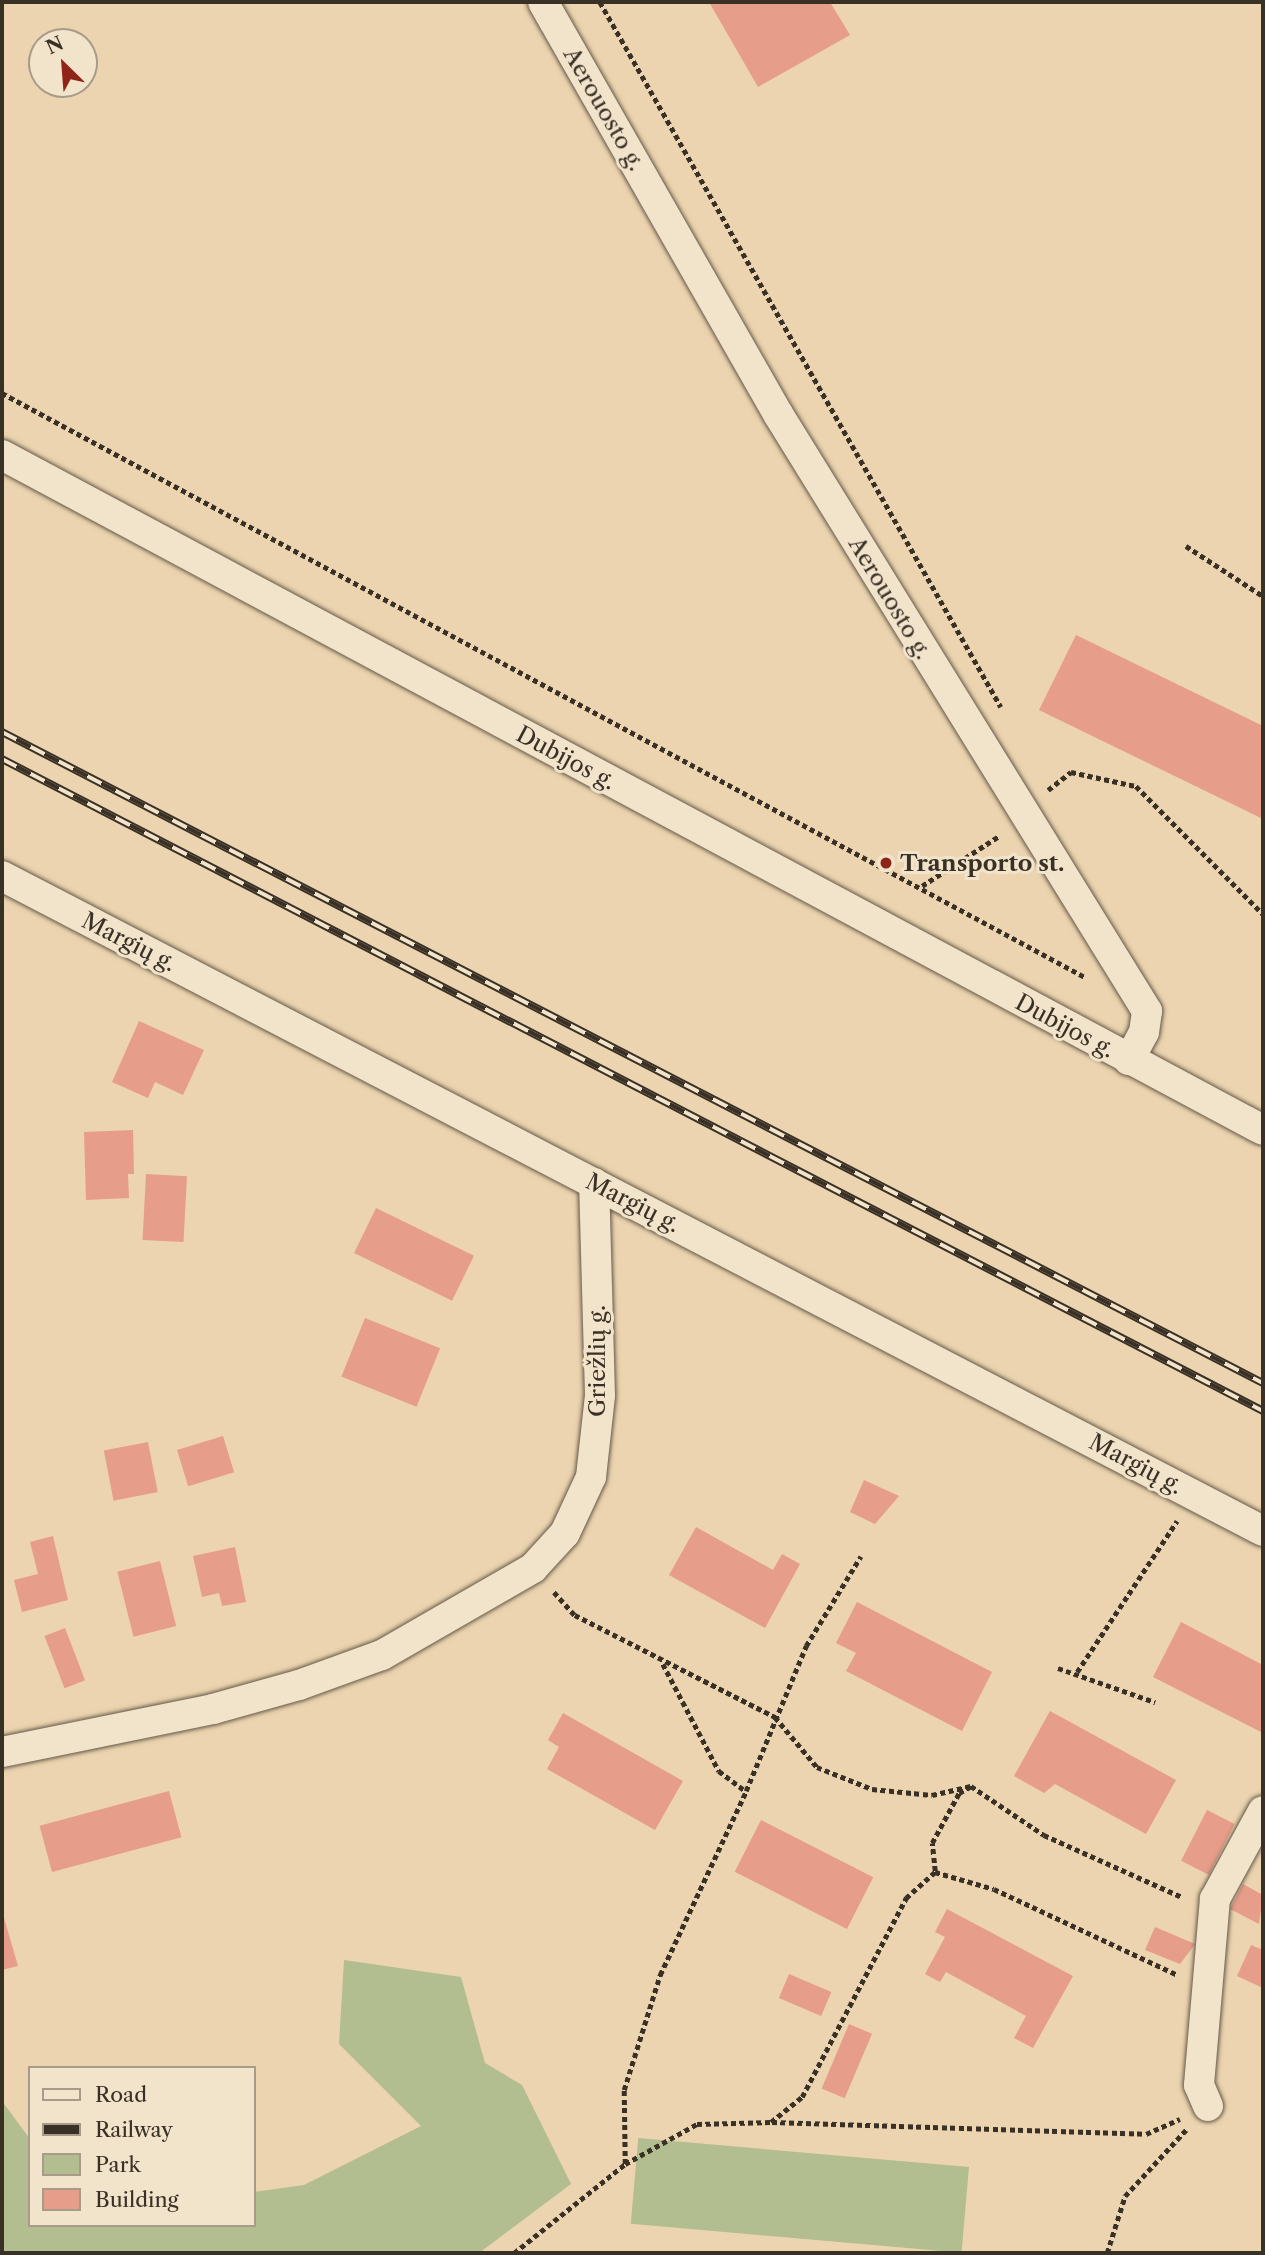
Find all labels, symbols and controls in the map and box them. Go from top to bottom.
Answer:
north arrow [28,28,98,98]
text: N [42,31,67,59]
street label: Aerouosto g. [558,42,650,176]
street label: Aerouosto g. [843,532,937,664]
street label: Dubijos g. [512,720,620,796]
place label: Transporto st. [900,849,1064,877]
marker: Transporto st. [878,855,894,871]
street label: Margių g. [77,907,181,977]
street label: Dubijos g. [1011,988,1119,1064]
street label: Margių g. [581,1168,685,1238]
street label: Griežlių g. [583,1305,611,1417]
street label: Margių g. [1084,1428,1188,1500]
legend [28,2066,256,2227]
text: Road [95,2082,147,2107]
text: Railway [95,2117,173,2142]
text: Park [95,2152,141,2177]
text: Building [95,2187,179,2212]

